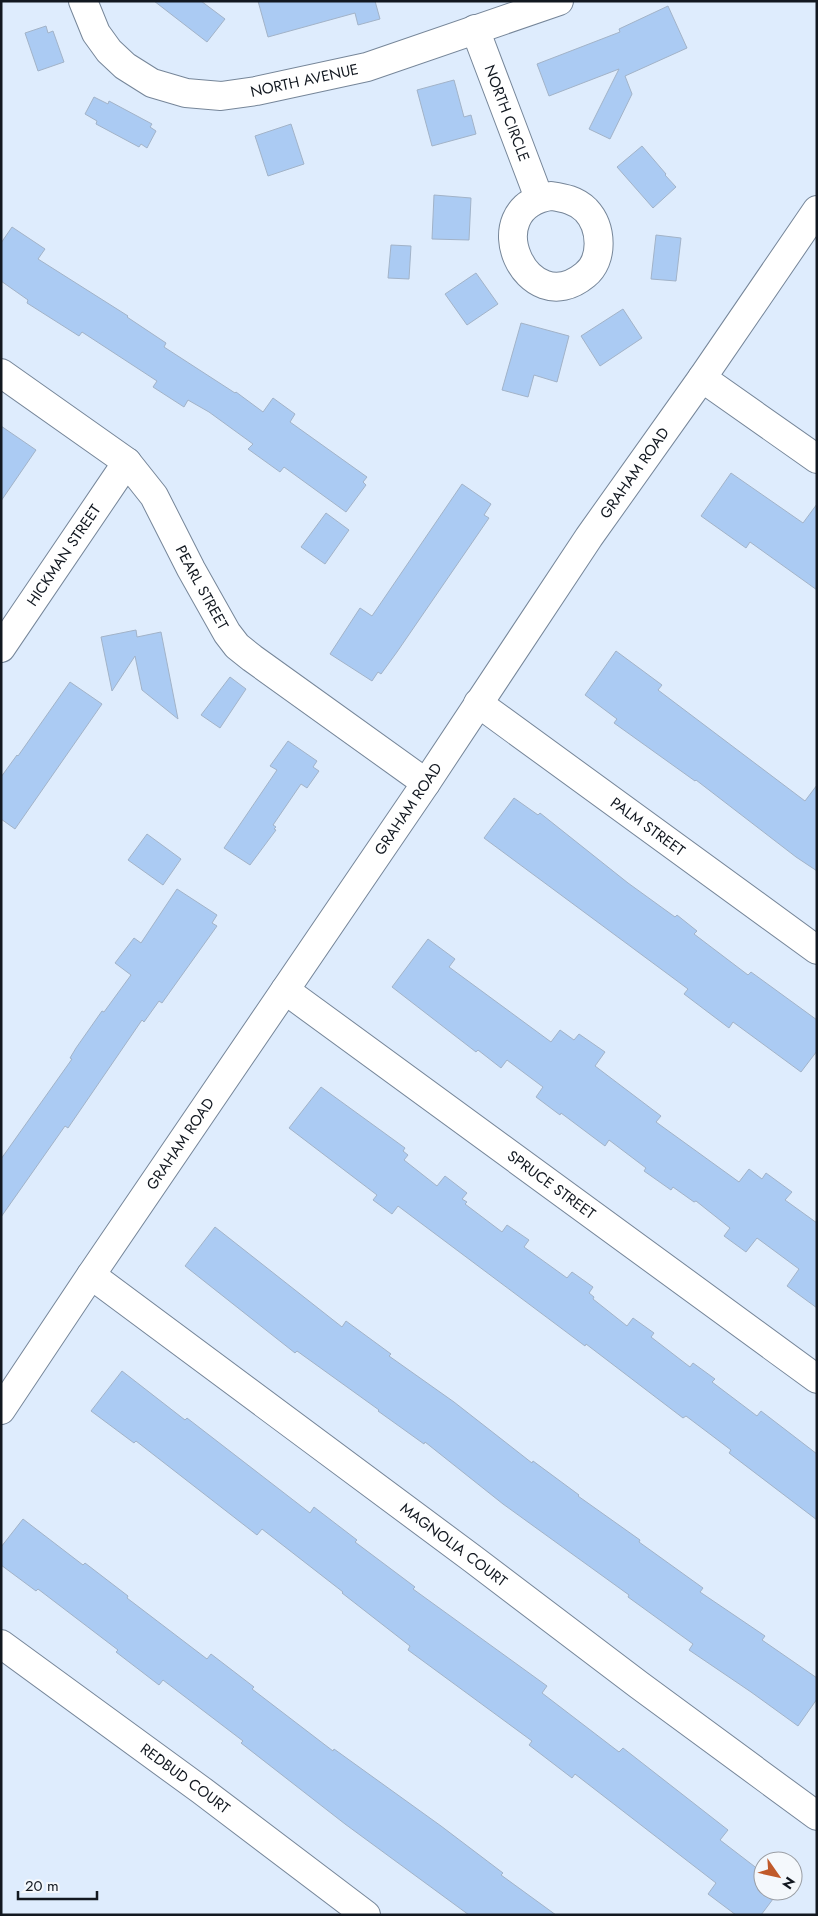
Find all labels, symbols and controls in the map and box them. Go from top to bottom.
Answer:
street label: NORTH AVENUE [248,58,360,103]
street label: NORTH CIRCLE [479,62,535,165]
street label: GRAHAM ROAD [594,423,674,523]
street label: HICKMAN STREET [21,500,106,611]
street label: PEARL STREET [170,542,234,634]
street label: GRAHAM ROAD [369,758,447,860]
street label: PALM STREET [606,792,690,861]
street label: GRAHAM ROAD [141,1093,220,1194]
street label: SPRUCE STREET [503,1145,600,1225]
street label: MAGNOLIA COURT [396,1498,512,1592]
street label: REDBUD COURT [136,1738,234,1819]
north arrow [753,1851,803,1901]
scale bar [18,1868,96,1900]
text: N [777,1873,800,1893]
text: 20 m [25,1875,59,1897]

